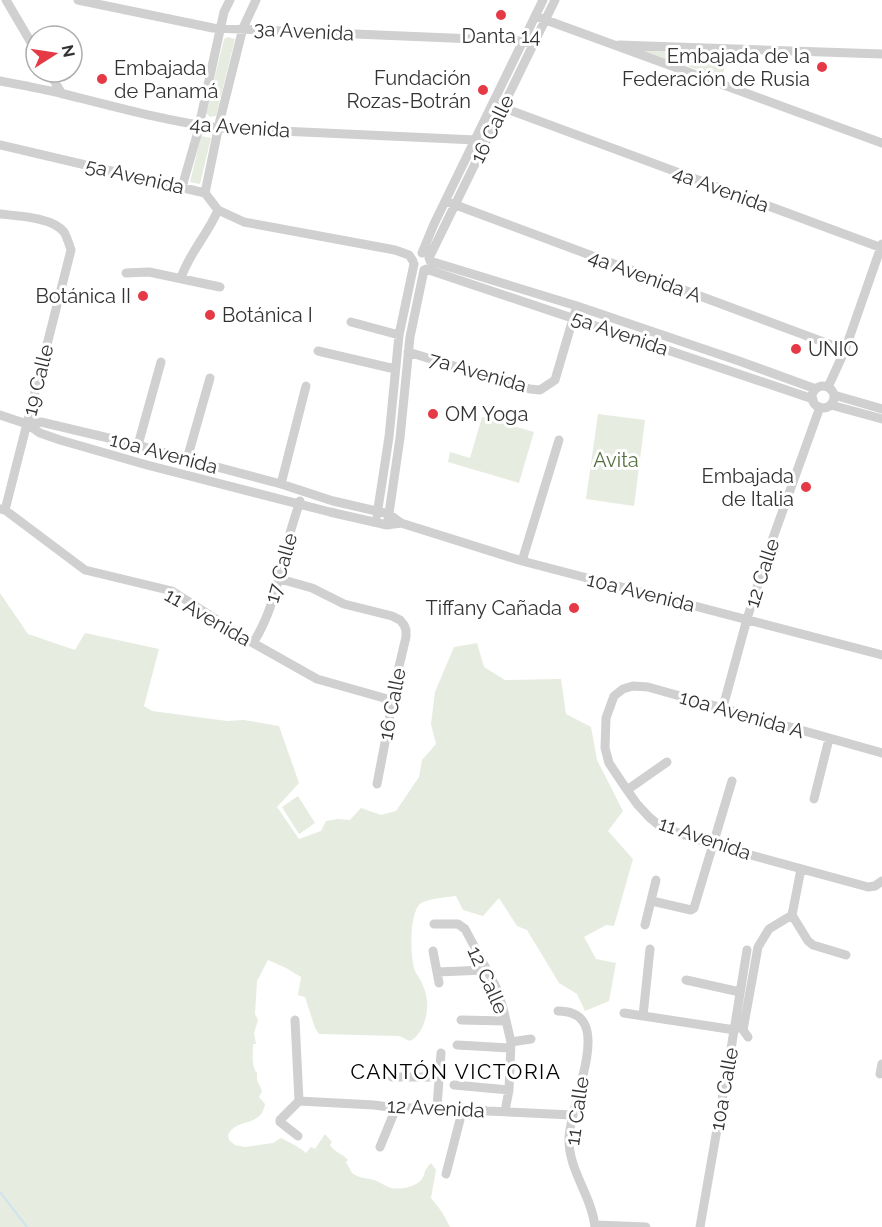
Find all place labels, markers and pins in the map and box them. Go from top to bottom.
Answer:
marker: Danta 14 [494,8,508,22]
place label: Danta 14 [462,24,541,48]
place label: Embajada de la Federación de Rusia [622,44,810,91]
place label: Embajada de Panamá [114,56,218,103]
marker: Embajada de la Federación de Rusia [815,60,829,74]
place label: Fundación Rozas-Botrán [346,66,471,113]
marker: Embajada de Panamá [95,72,109,86]
marker: Fundación Rozas-Botrán [476,83,490,97]
place label: Botánica II [35,284,131,308]
marker: Botánica II [136,289,150,303]
place label: Botánica I [222,303,313,327]
marker: Botánica I [203,308,217,322]
place label: UNIO [808,337,859,361]
marker: UNIO [789,342,803,356]
place label: OM Yoga [445,402,528,426]
marker: OM Yoga [426,407,440,421]
place label: Embajada de Italia [702,464,794,511]
marker: Embajada de Italia [799,480,813,494]
place label: Tiffany Cañada [426,596,562,620]
marker: Tiffany Cañada [567,601,581,615]

